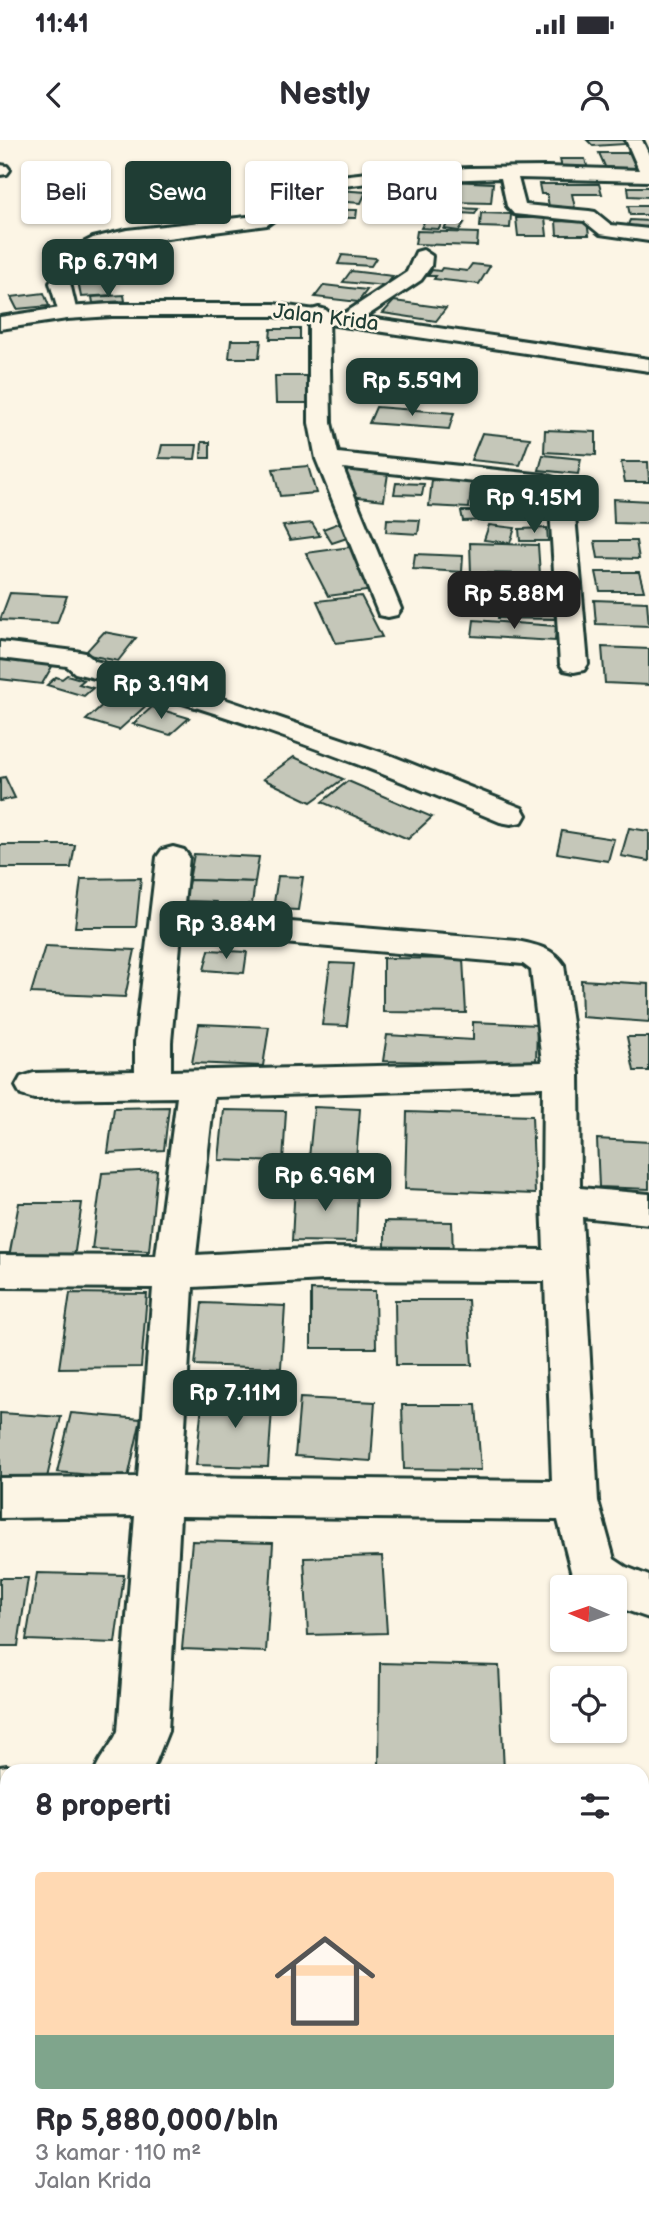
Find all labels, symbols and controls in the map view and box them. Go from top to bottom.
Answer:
text: 11:41 [35,9,89,40]
text: Nestly [279,75,370,114]
icon: back [35,76,73,114]
icon: person [576,76,614,114]
chip: Beli [21,161,111,224]
chip: Sewa [125,161,231,224]
chip: Filter [245,161,348,224]
chip: Baru [362,161,462,224]
pin: Rp 6.79M [36,240,180,299]
text: Rp 6.79M [58,248,158,276]
street label: Jalan Krida [272,299,380,336]
pin: Rp 5.59M [340,358,484,418]
text: Rp 5.59M [362,367,462,395]
pin: Rp 9.15M [462,476,606,535]
text: Rp 9.15M [486,484,582,512]
pin: Rp 5.88M [442,572,586,631]
text: Rp 5.88M [464,580,564,608]
pin: Rp 3.19M [89,662,233,721]
text: Rp 3.19M [113,670,209,698]
pin: Rp 3.84M [154,902,298,961]
text: Rp 3.84M [176,910,276,938]
pin: Rp 6.96M [253,1154,397,1213]
text: Rp 6.96M [274,1162,376,1190]
pin: Rp 7.11M [163,1370,307,1430]
text: Rp 7.11M [189,1379,281,1407]
north arrow [550,1575,626,1652]
map controls [550,1575,627,1743]
button: locate [550,1666,627,1743]
icon: filters [576,1787,614,1825]
text: 8 properti [35,1788,171,1824]
icon: home [262,1918,388,2044]
text: Rp 5,880,000/bln [35,2103,279,2139]
text: 3 kamar · 110 m² [35,2139,201,2167]
text: Jalan Krida [35,2167,151,2195]

